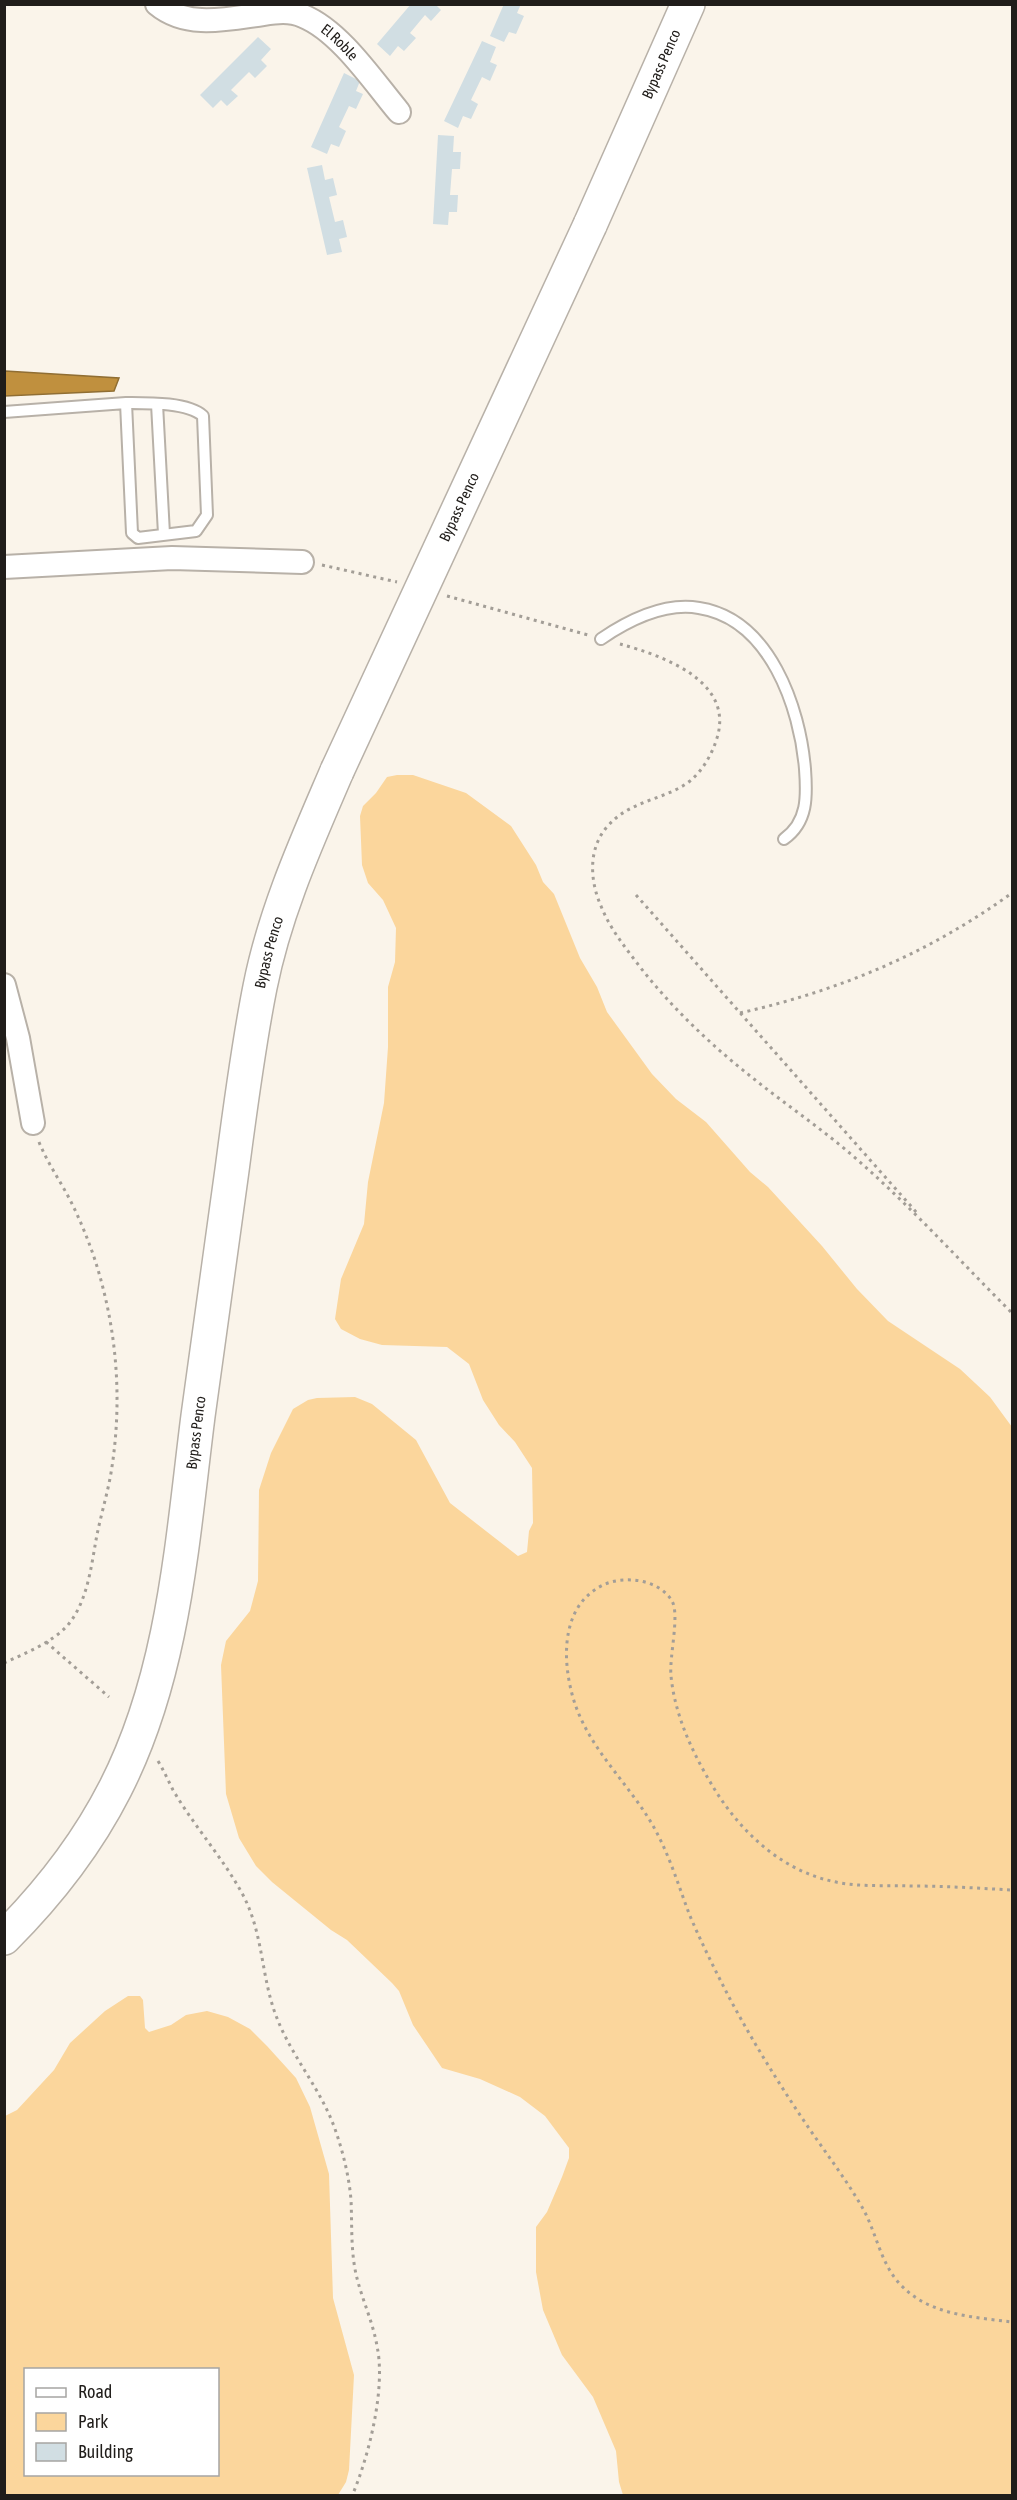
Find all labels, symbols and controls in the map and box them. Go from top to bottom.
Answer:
street label: El Roble [318,20,362,64]
street label: Bypass Penco [638,27,684,101]
street label: Bypass Penco [436,470,482,544]
street label: Bypass Penco [251,914,286,990]
street label: Bypass Penco [183,1395,209,1470]
legend [24,2368,219,2476]
text: Road [78,2381,112,2402]
text: Park [78,2411,108,2432]
text: Building [78,2441,133,2462]

